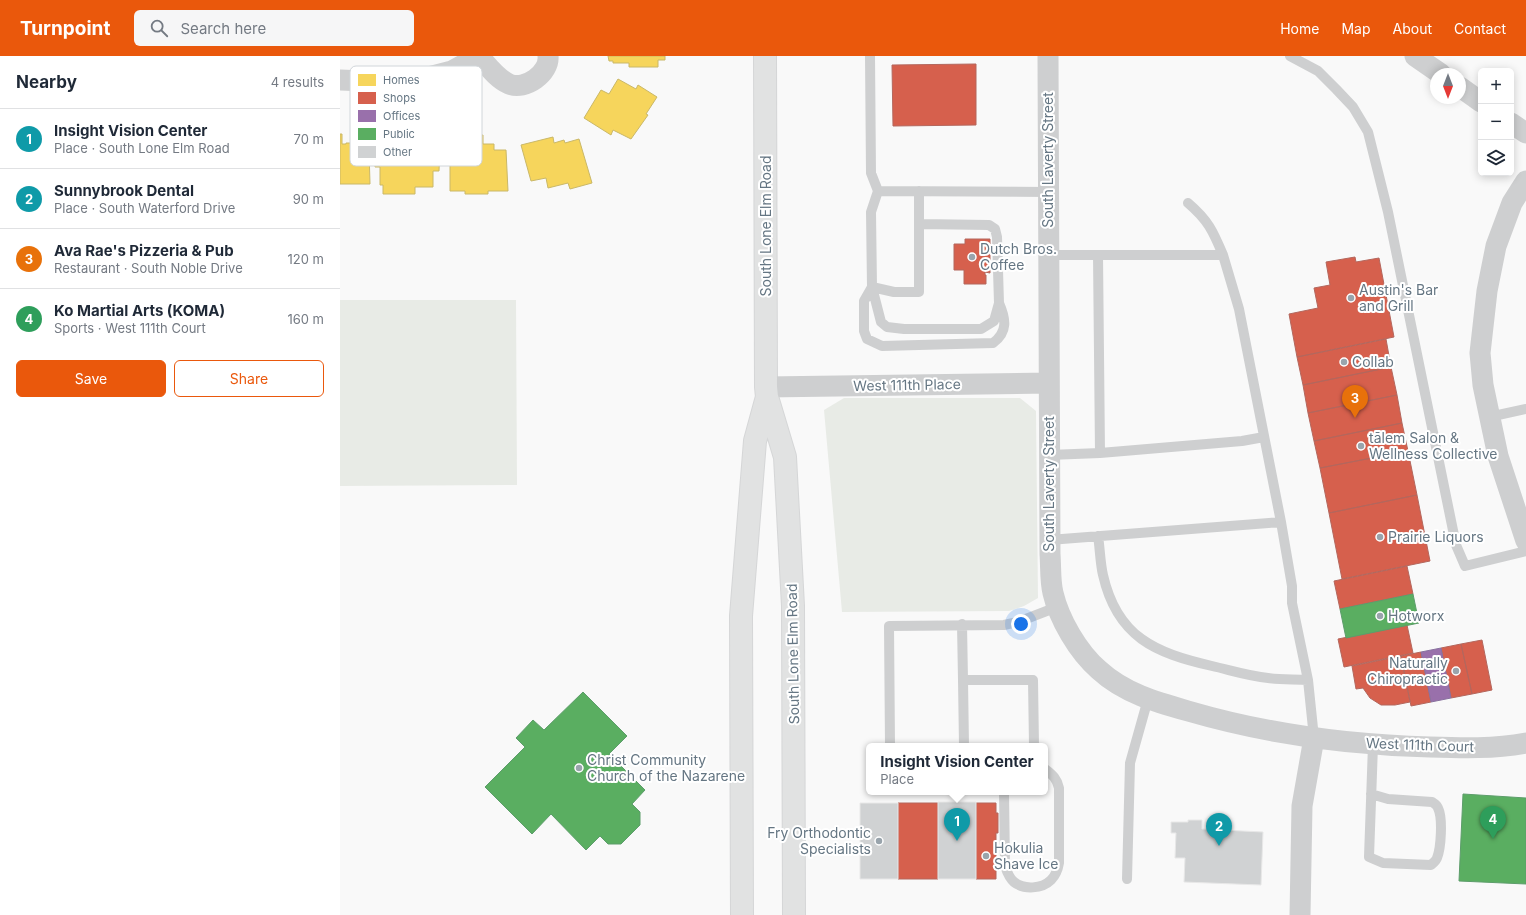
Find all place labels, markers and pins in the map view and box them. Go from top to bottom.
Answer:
place label: Dutch Bros. Coffee [980,240,1057,273]
marker: Dutch Bros. Coffee [967,252,977,262]
place label: Austin's Bar and Grill [1359,281,1438,314]
marker: Austin's Bar and Grill [1346,293,1356,303]
place label: Collab [1352,353,1394,370]
marker: Collab [1339,357,1349,367]
pin: 3 [1342,385,1368,418]
place label: tālem Salon & Wellness Collective [1369,429,1497,462]
marker: tālem Salon & Wellness Collective [1356,441,1366,451]
place label: Prairie Liquors [1388,528,1484,545]
marker: Prairie Liquors [1375,532,1385,542]
place label: Hotworx [1388,607,1445,624]
marker: Hotworx [1375,611,1385,621]
place label: Naturally Chiropractic [1367,654,1448,687]
marker: Naturally Chiropractic [1451,666,1461,676]
place label: Christ Community Church of the Nazarene [587,751,745,784]
marker: Christ Community Church of the Nazarene [574,763,584,773]
pin: 4 [1480,806,1506,839]
pin: 1 [944,808,970,841]
pin: 2 [1206,813,1232,846]
place label: Fry Orthodontic Specialists [767,824,871,857]
marker: Fry Orthodontic Specialists [874,836,884,846]
place label: Hokulia Shave Ice [994,839,1059,872]
marker: Hokulia Shave Ice [981,851,991,861]

